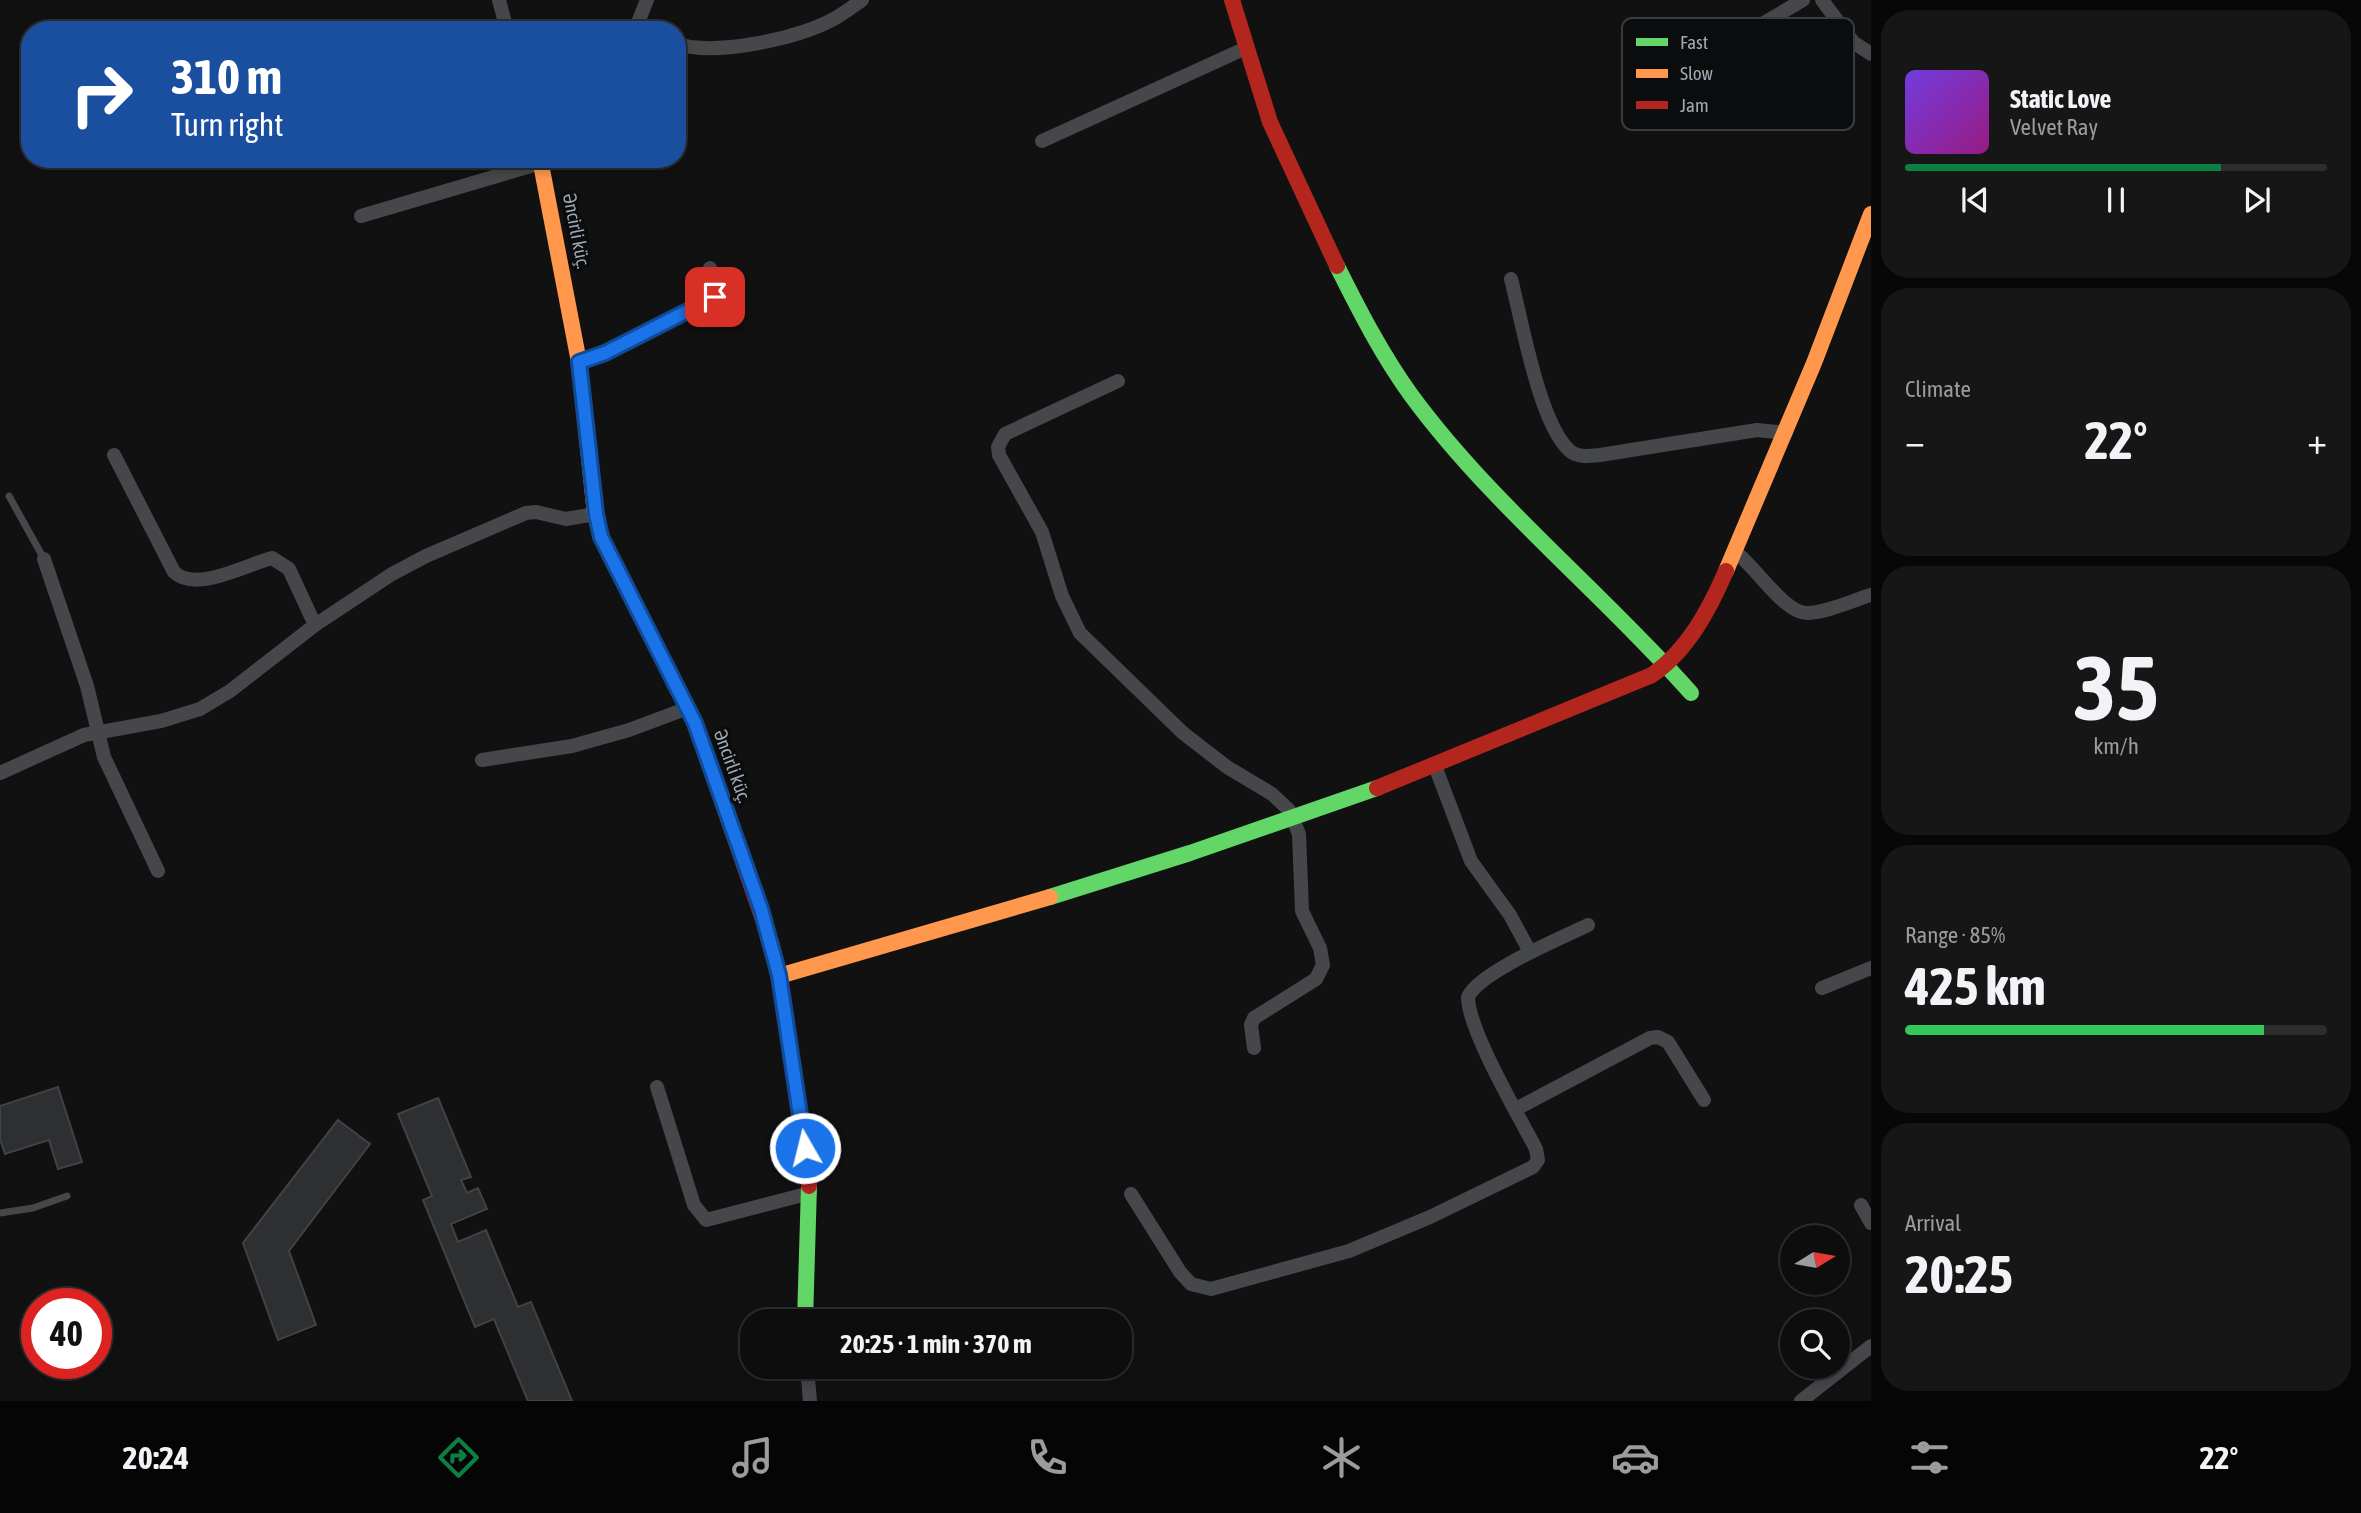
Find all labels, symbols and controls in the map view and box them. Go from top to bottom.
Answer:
legend [1622,18,1854,130]
text: Fast [1680,31,1708,53]
text: 310 m [171,48,282,104]
icon: right [56,49,147,140]
text: Slow [1680,62,1714,84]
text: Static Love [2010,84,2111,114]
text: Jam [1680,94,1709,116]
text: Turn right [171,106,284,143]
text: Velvet Ray [2010,114,2098,140]
icon: previous [1956,181,1994,219]
icon: pause [2097,181,2135,219]
icon: next [2238,181,2276,219]
street label: Əncirli küç. [559,192,595,270]
pin [685,267,745,327]
icon: arrive [696,278,734,316]
text: Climate [1905,376,1971,402]
text: 22° [2084,410,2148,470]
text: − [1905,419,1925,462]
text: + [2307,419,2327,462]
text: 35 [2073,635,2159,739]
street label: Əncirli küç. [710,727,756,805]
text: km/h [2093,733,2139,759]
text: Range · 85% [1905,922,2005,948]
text: 425 km [1905,956,2046,1016]
position arrow [768,1111,842,1185]
text: Arrival [1905,1210,1961,1236]
north arrow [1780,1225,1850,1295]
map controls [1780,1225,1850,1379]
text: 20:25 [1905,1244,2013,1304]
speed limit sign: 40 [21,1288,112,1379]
button: search [1780,1309,1850,1379]
text: 20:25 · 1 min · 370 m [840,1329,1032,1359]
icon: directions [434,1433,483,1482]
icon: music [728,1433,777,1482]
icon: phone [1023,1433,1072,1482]
icon: climate [1317,1433,1366,1482]
icon: car [1611,1433,1660,1482]
icon: filters [1905,1433,1954,1482]
text: 20:24 [123,1439,189,1476]
text: 22° [2199,1439,2238,1476]

